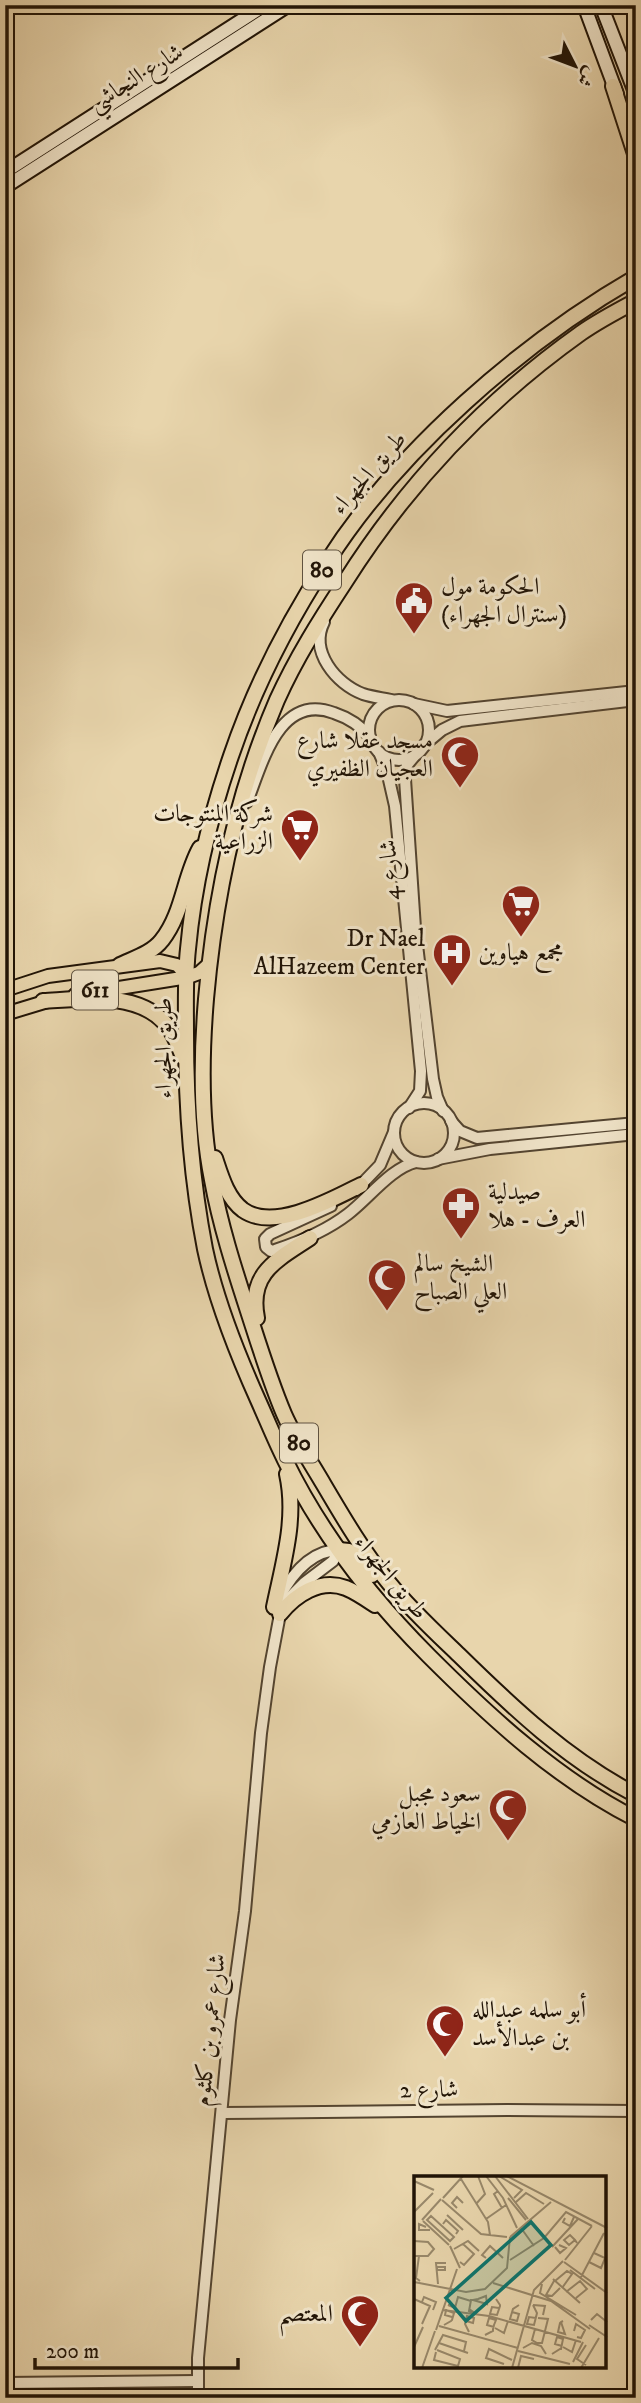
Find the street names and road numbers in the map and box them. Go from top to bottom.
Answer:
street label: شارع النجاشي [83,37,192,124]
street label: طريق الجهراء [324,425,414,521]
road number: 80 [303,550,341,590]
street label: شارع 4 [373,838,411,901]
road number: 611 [72,970,118,1009]
street label: طريق الجهراء [149,997,179,1099]
road number: 80 [280,1424,318,1462]
street label: طريق الجهراء [347,1528,435,1626]
street label: شارع عمرو بن كلثوم [187,1952,238,2108]
street label: شارع 2 [399,2074,459,2110]

